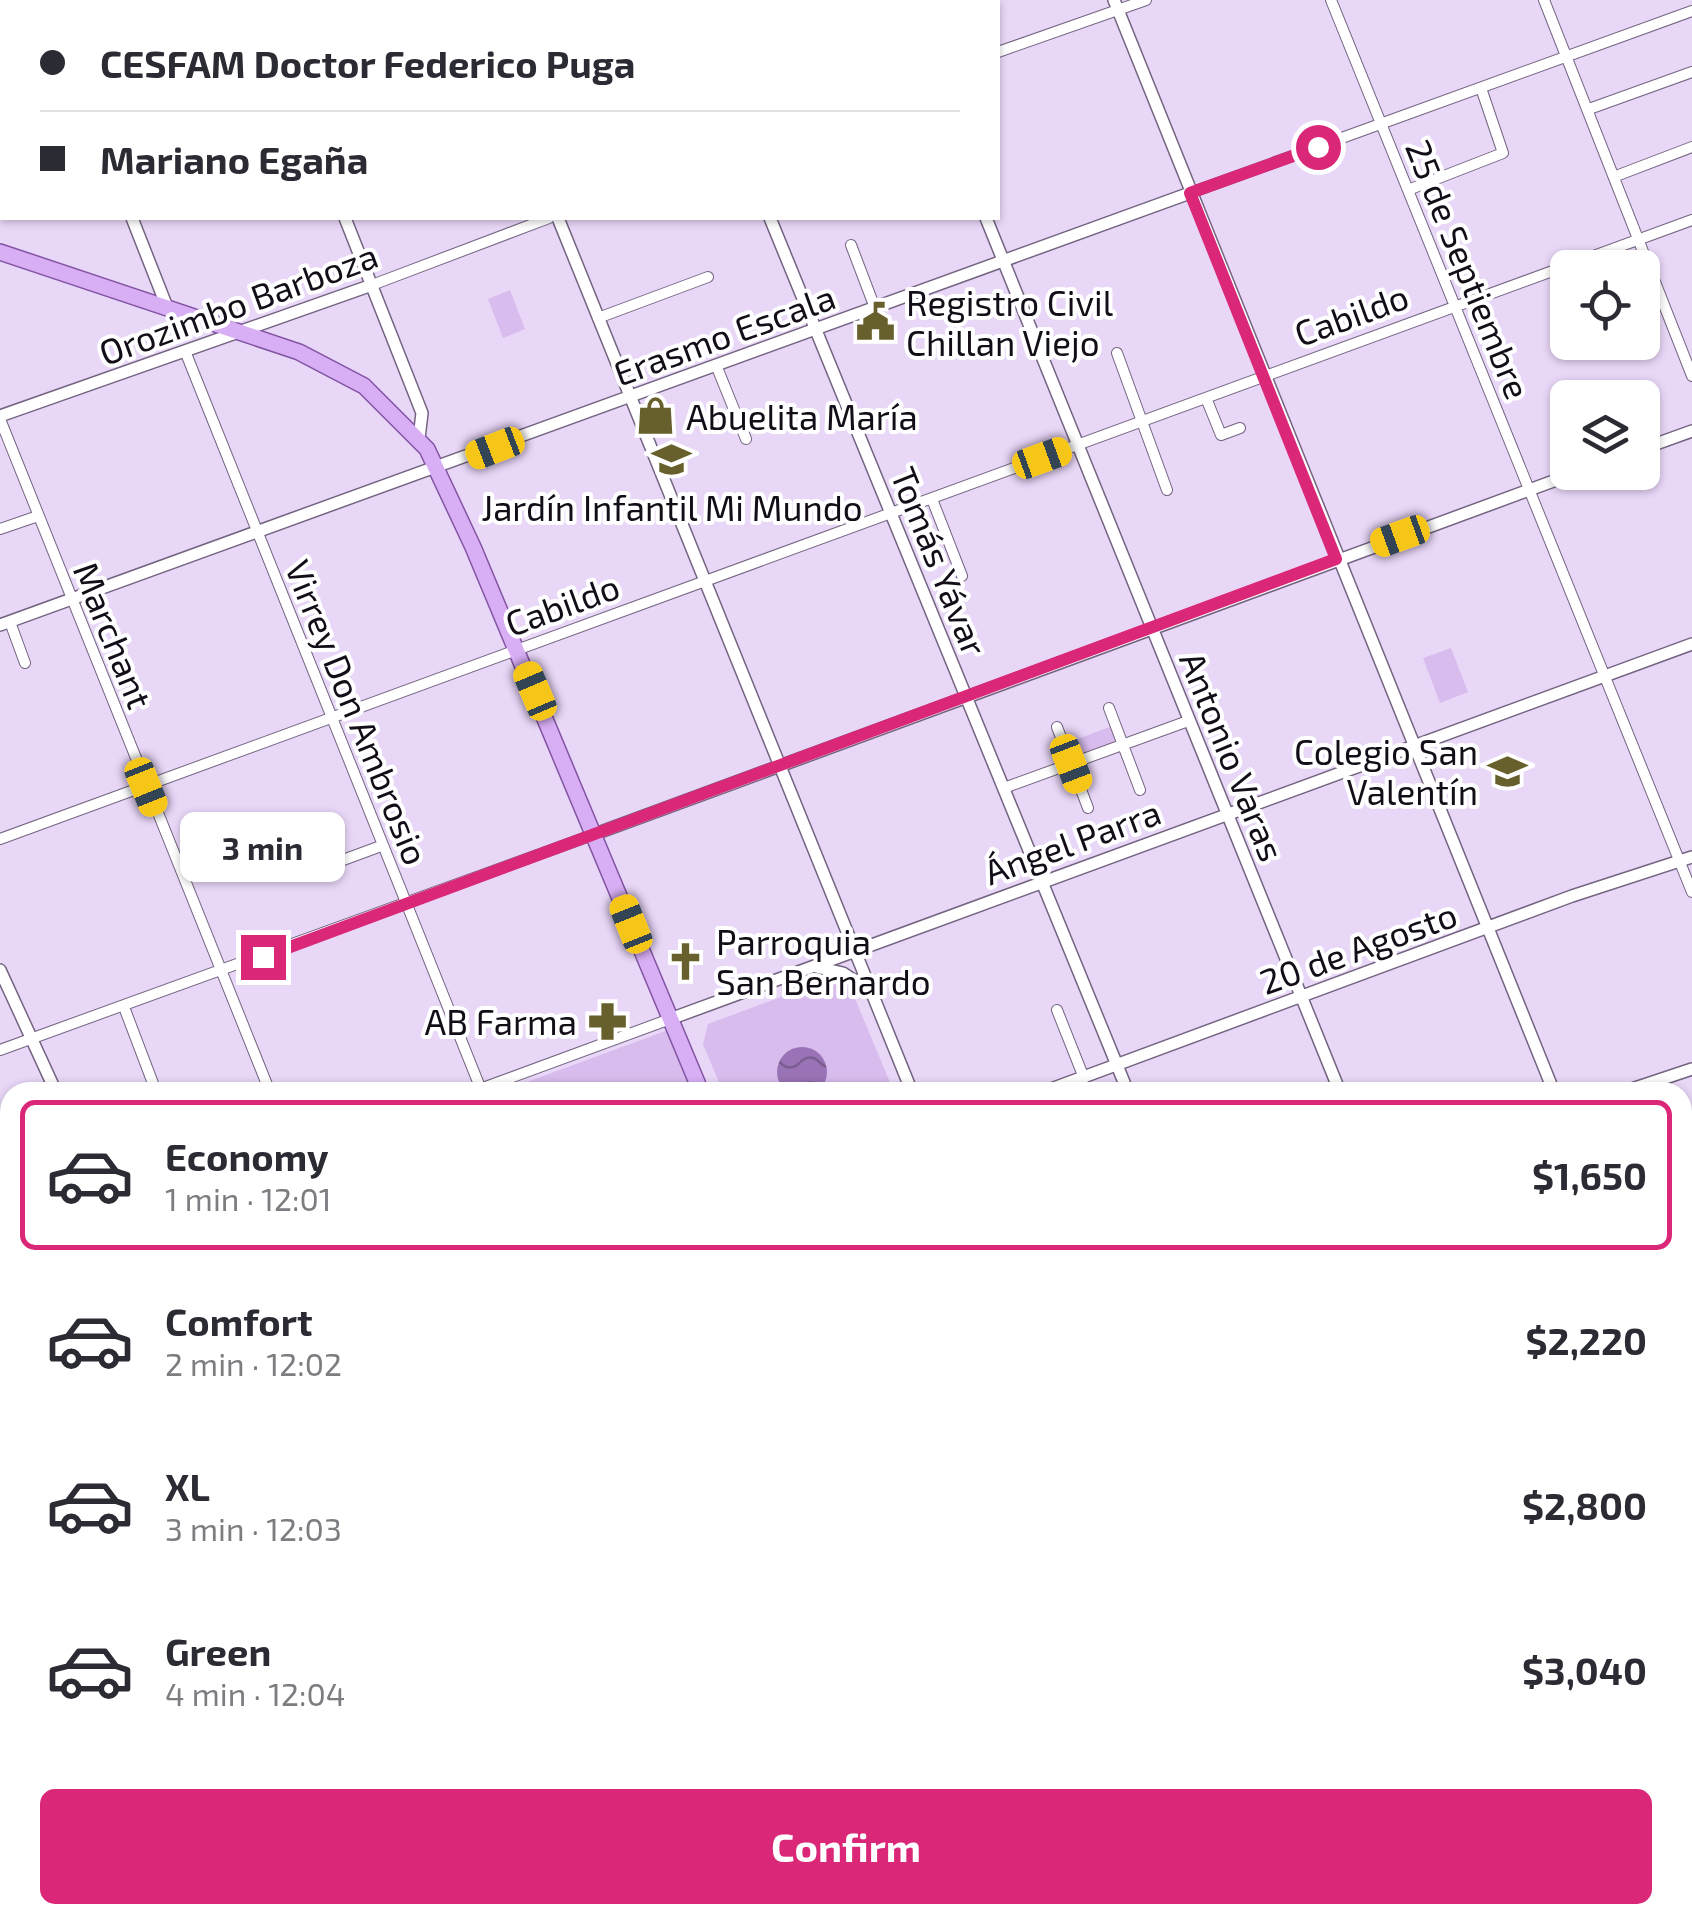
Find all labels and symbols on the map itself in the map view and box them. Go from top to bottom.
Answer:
route start [1296,125,1341,170]
street label: 25 de Septiembre [1398,133,1540,405]
street label: Orozimbo Barboza [93,233,383,373]
street label: Cabildo [1288,274,1414,354]
street label: Erasmo Escala [608,275,840,393]
place label: Registro Civil Chillan Viejo [906,281,1114,363]
public building icon: Registro Civil Chillan Viejo [855,301,897,343]
shop icon: Abuelita María [635,395,677,437]
place label: Abuelita María [686,395,918,437]
car [462,423,528,473]
car [1009,434,1075,482]
school or university icon: Jardín Infantil Mi Mundo [651,439,693,481]
street label: Tomás Yávar [883,461,997,661]
place label: Jardín Infantil Mi Mundo [481,486,863,528]
car [1367,512,1433,560]
street label: Virrey Don Ambrosio [278,554,438,870]
street label: Marchant [66,556,162,714]
street label: Cabildo [499,564,625,644]
street label: Antonio Varas [1172,645,1294,867]
car [509,658,561,724]
place label: Colegio San Valentín [1294,730,1478,812]
car [1046,731,1096,797]
school or university icon: Colegio San Valentín [1487,750,1529,792]
car [121,754,171,820]
street label: Ángel Parra [978,790,1166,892]
callout: 3 min [180,812,346,882]
car [606,891,656,957]
street label: 20 de Agosto [1254,892,1462,1002]
place label: Parroquia San Bernardo [716,920,931,1002]
route end [241,935,286,980]
church icon: Parroquia San Bernardo [665,940,707,982]
place label: AB Farma [425,1000,577,1042]
pharmacy icon: AB Farma [586,1000,628,1042]

